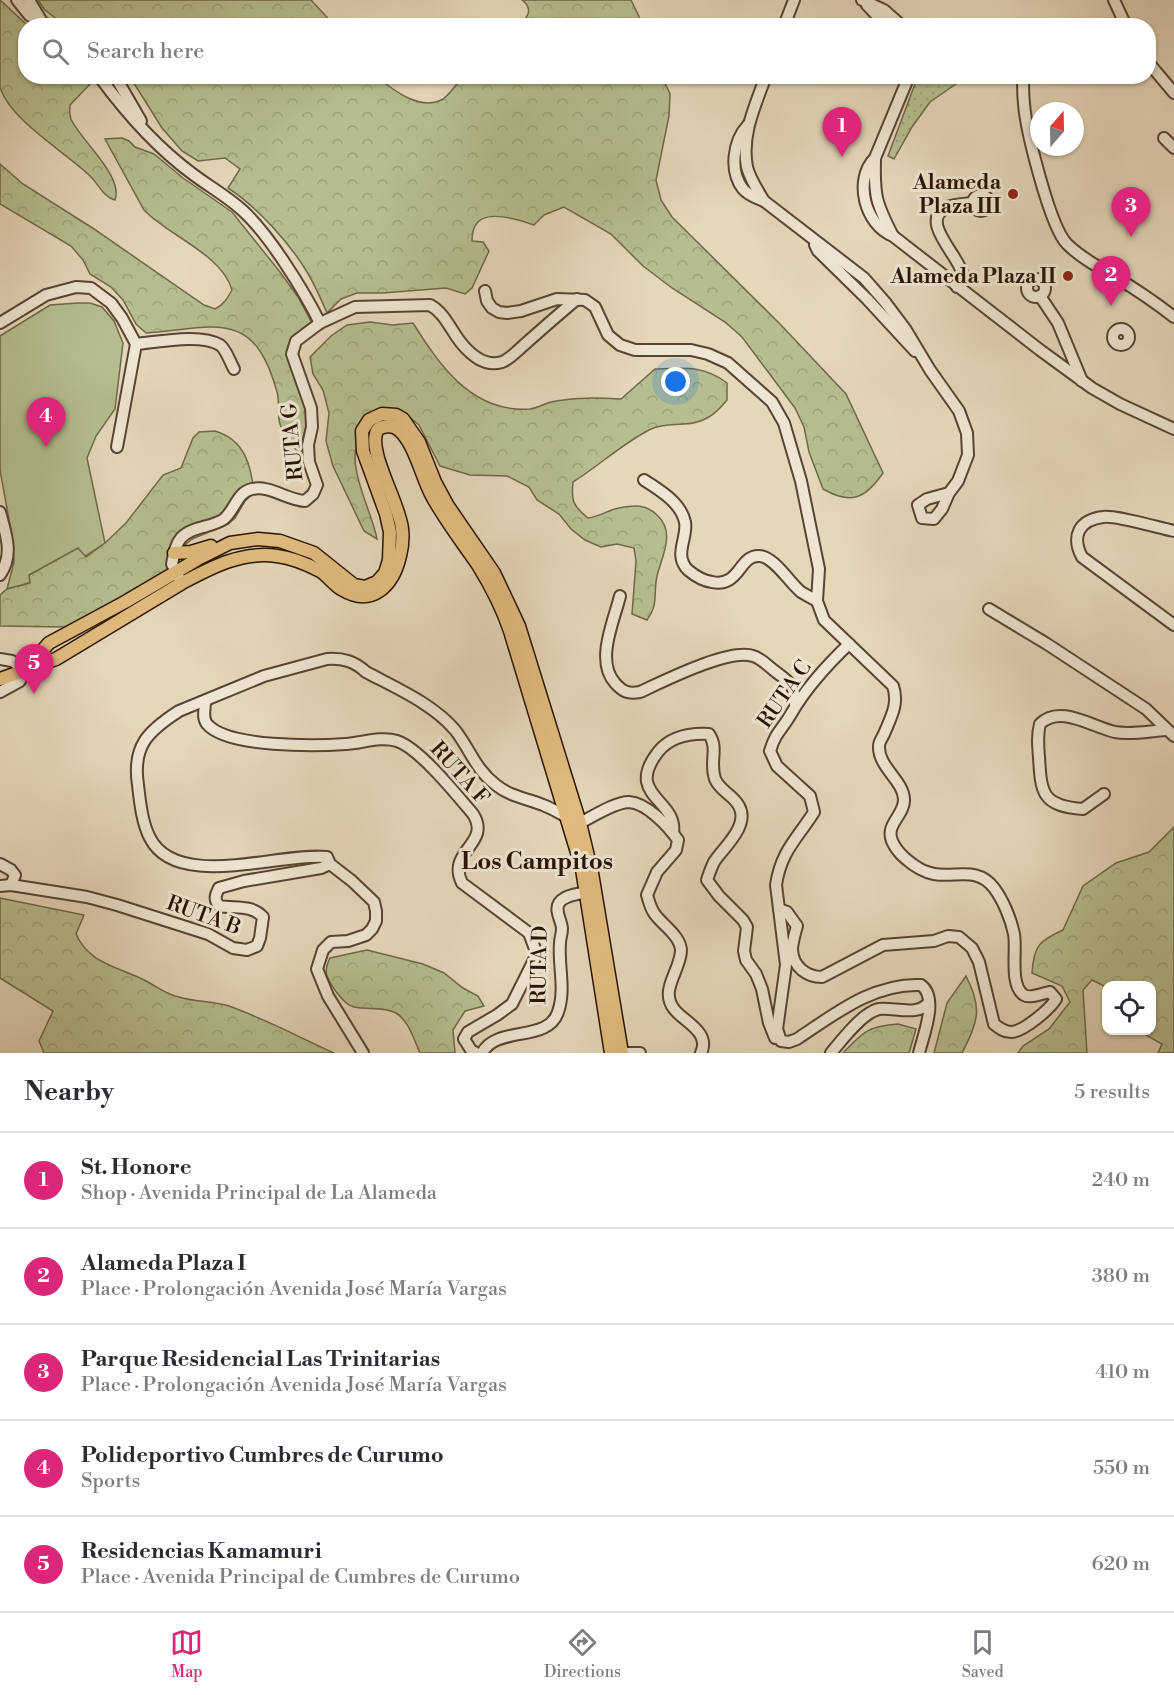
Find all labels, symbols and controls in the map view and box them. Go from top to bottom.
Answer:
search box [18,18,1156,84]
icon: search [39,35,72,68]
text: Search here [87,38,204,65]
north arrow [1030,102,1084,156]
pin: 1 [822,108,862,157]
place label: Alameda Plaza III [912,170,1002,220]
marker: Alameda Plaza III [1006,187,1020,201]
pin: 3 [1112,188,1150,237]
pin: 2 [1092,256,1130,306]
place label: Alameda Plaza II [889,264,1056,290]
marker: Alameda Plaza II [1061,269,1075,283]
your location [661,367,690,396]
pin: 4 [26,398,66,447]
street label: RUTA G [277,401,309,482]
pin: 5 [15,644,54,694]
street label: RUTA C [752,656,818,734]
street label: RUTA F [424,737,495,811]
district label: Los Campitos [461,847,613,877]
street label: RUTA B [163,890,244,941]
street label: RUTA D [526,925,554,1005]
map controls [1102,981,1156,1035]
button: locate [1102,981,1156,1035]
text: Nearby [24,1076,114,1108]
text: 5 results [1074,1080,1150,1105]
text: St. Honore [81,1154,191,1181]
text: 1 [39,1168,48,1193]
text: 240 m [1092,1168,1150,1193]
text: Shop · Avenida Principal de La Alameda [81,1181,437,1206]
text: Alameda Plaza I [81,1250,246,1277]
text: 2 [37,1264,50,1289]
text: 380 m [1092,1264,1150,1289]
text: Place · Prolongación Avenida José María Vargas [81,1277,507,1302]
text: Parque Residencial Las Trinitarias [81,1346,440,1373]
text: 3 [37,1360,50,1385]
text: 410 m [1095,1360,1150,1385]
text: Place · Prolongación Avenida José María Vargas [81,1373,507,1398]
text: Polideportivo Cumbres de Curumo [81,1442,444,1469]
text: 4 [37,1456,50,1481]
text: 550 m [1093,1456,1150,1481]
text: Sports [81,1469,140,1494]
text: Residencias Kamamuri [81,1538,322,1565]
text: 5 [37,1552,50,1577]
text: 620 m [1092,1552,1150,1577]
text: Place · Avenida Principal de Cumbres de Curumo [81,1565,520,1590]
tab: Map [170,1626,203,1682]
tab: Directions [544,1626,621,1682]
tab: Saved [962,1626,1004,1682]

